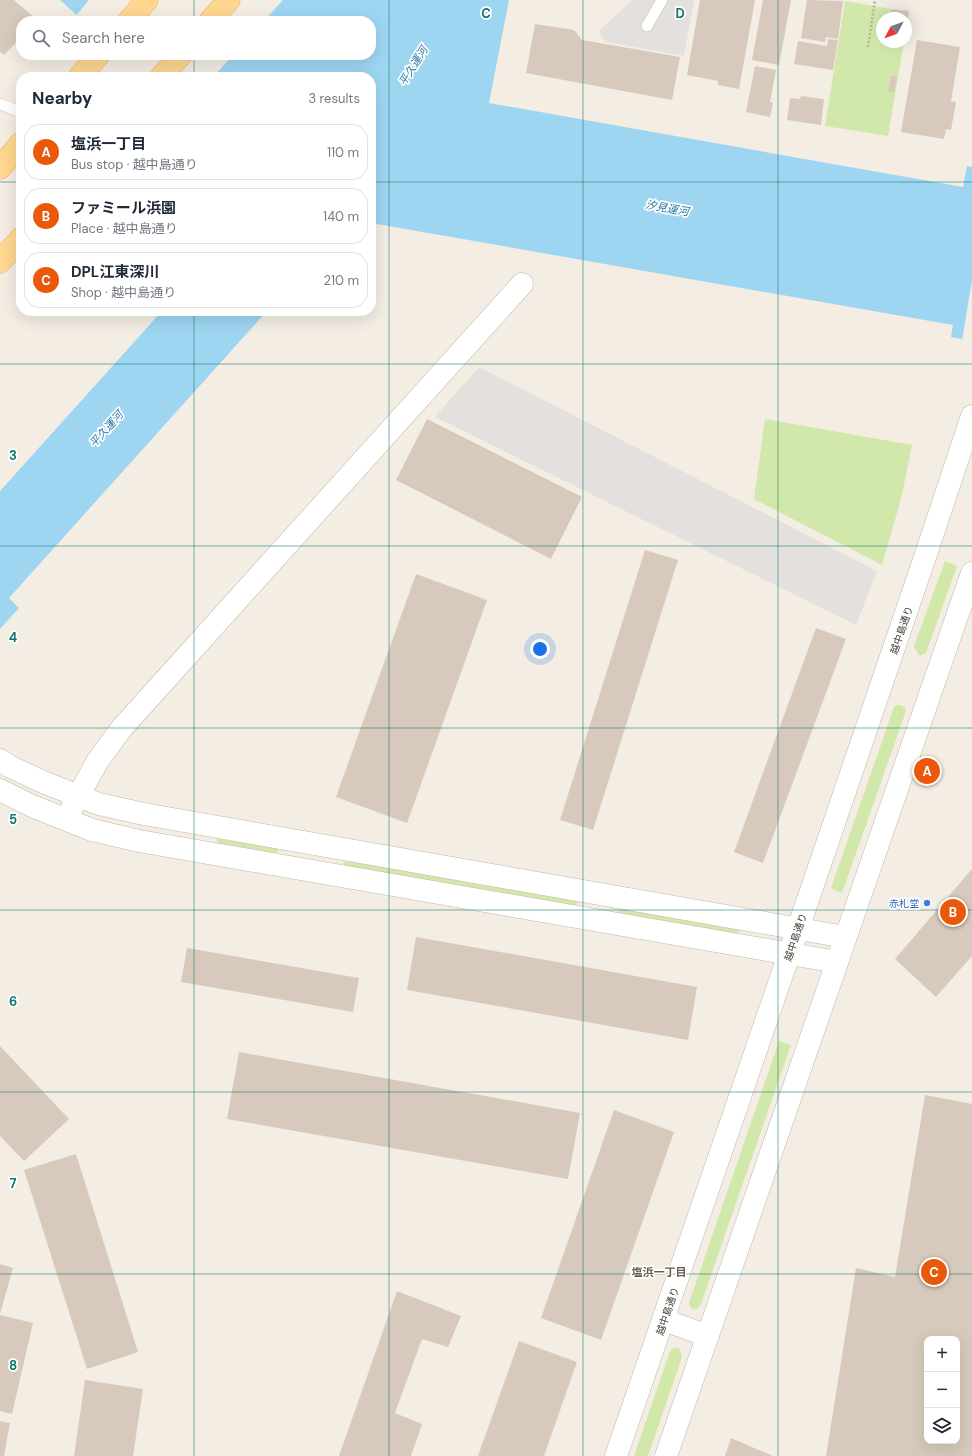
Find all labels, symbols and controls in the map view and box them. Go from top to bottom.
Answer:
text: C [481,5,491,22]
text: D [675,5,685,22]
north arrow [876,12,912,48]
search box [16,16,376,60]
icon: search [30,27,52,49]
text: Search here [62,28,145,48]
water label: 平久運河 [395,42,432,88]
text: Nearby [32,87,92,109]
text: 3 results [308,90,360,107]
text: 塩浜一丁目 [71,134,146,154]
text: A [41,144,51,161]
text: 110 m [327,144,359,161]
text: Bus stop · 越中島通り [71,156,198,173]
water label: 汐見運河 [644,197,692,219]
text: ファミール浜園 [71,198,176,218]
text: B [42,208,50,225]
text: 140 m [323,208,359,225]
text: Place · 越中島通り [71,220,178,237]
text: DPL江東深川 [71,262,159,282]
text: C [41,272,51,289]
text: 210 m [324,272,359,289]
text: Shop · 越中島通り [71,284,176,301]
water label: 平久運河 [86,406,127,450]
text: 3 [9,447,17,464]
street label: 越中島通り [887,604,916,656]
text: 4 [9,629,17,646]
your location [530,639,550,659]
pin: A [914,756,940,786]
text: 5 [9,811,17,828]
place label: 赤札堂 [889,897,919,910]
pin: B [940,897,966,927]
marker: 赤札堂 [922,898,932,908]
street label: 越中島通り [781,911,810,963]
text: 6 [9,993,17,1010]
text: 7 [10,1175,17,1192]
pin: C [921,1257,947,1287]
district label: 塩浜一丁目 [632,1265,687,1279]
street label: 越中島通り [653,1285,682,1337]
map controls [924,1336,960,1444]
button: + [924,1336,960,1372]
text: 8 [9,1357,17,1374]
button: − [924,1372,960,1408]
button: layers [924,1408,960,1444]

